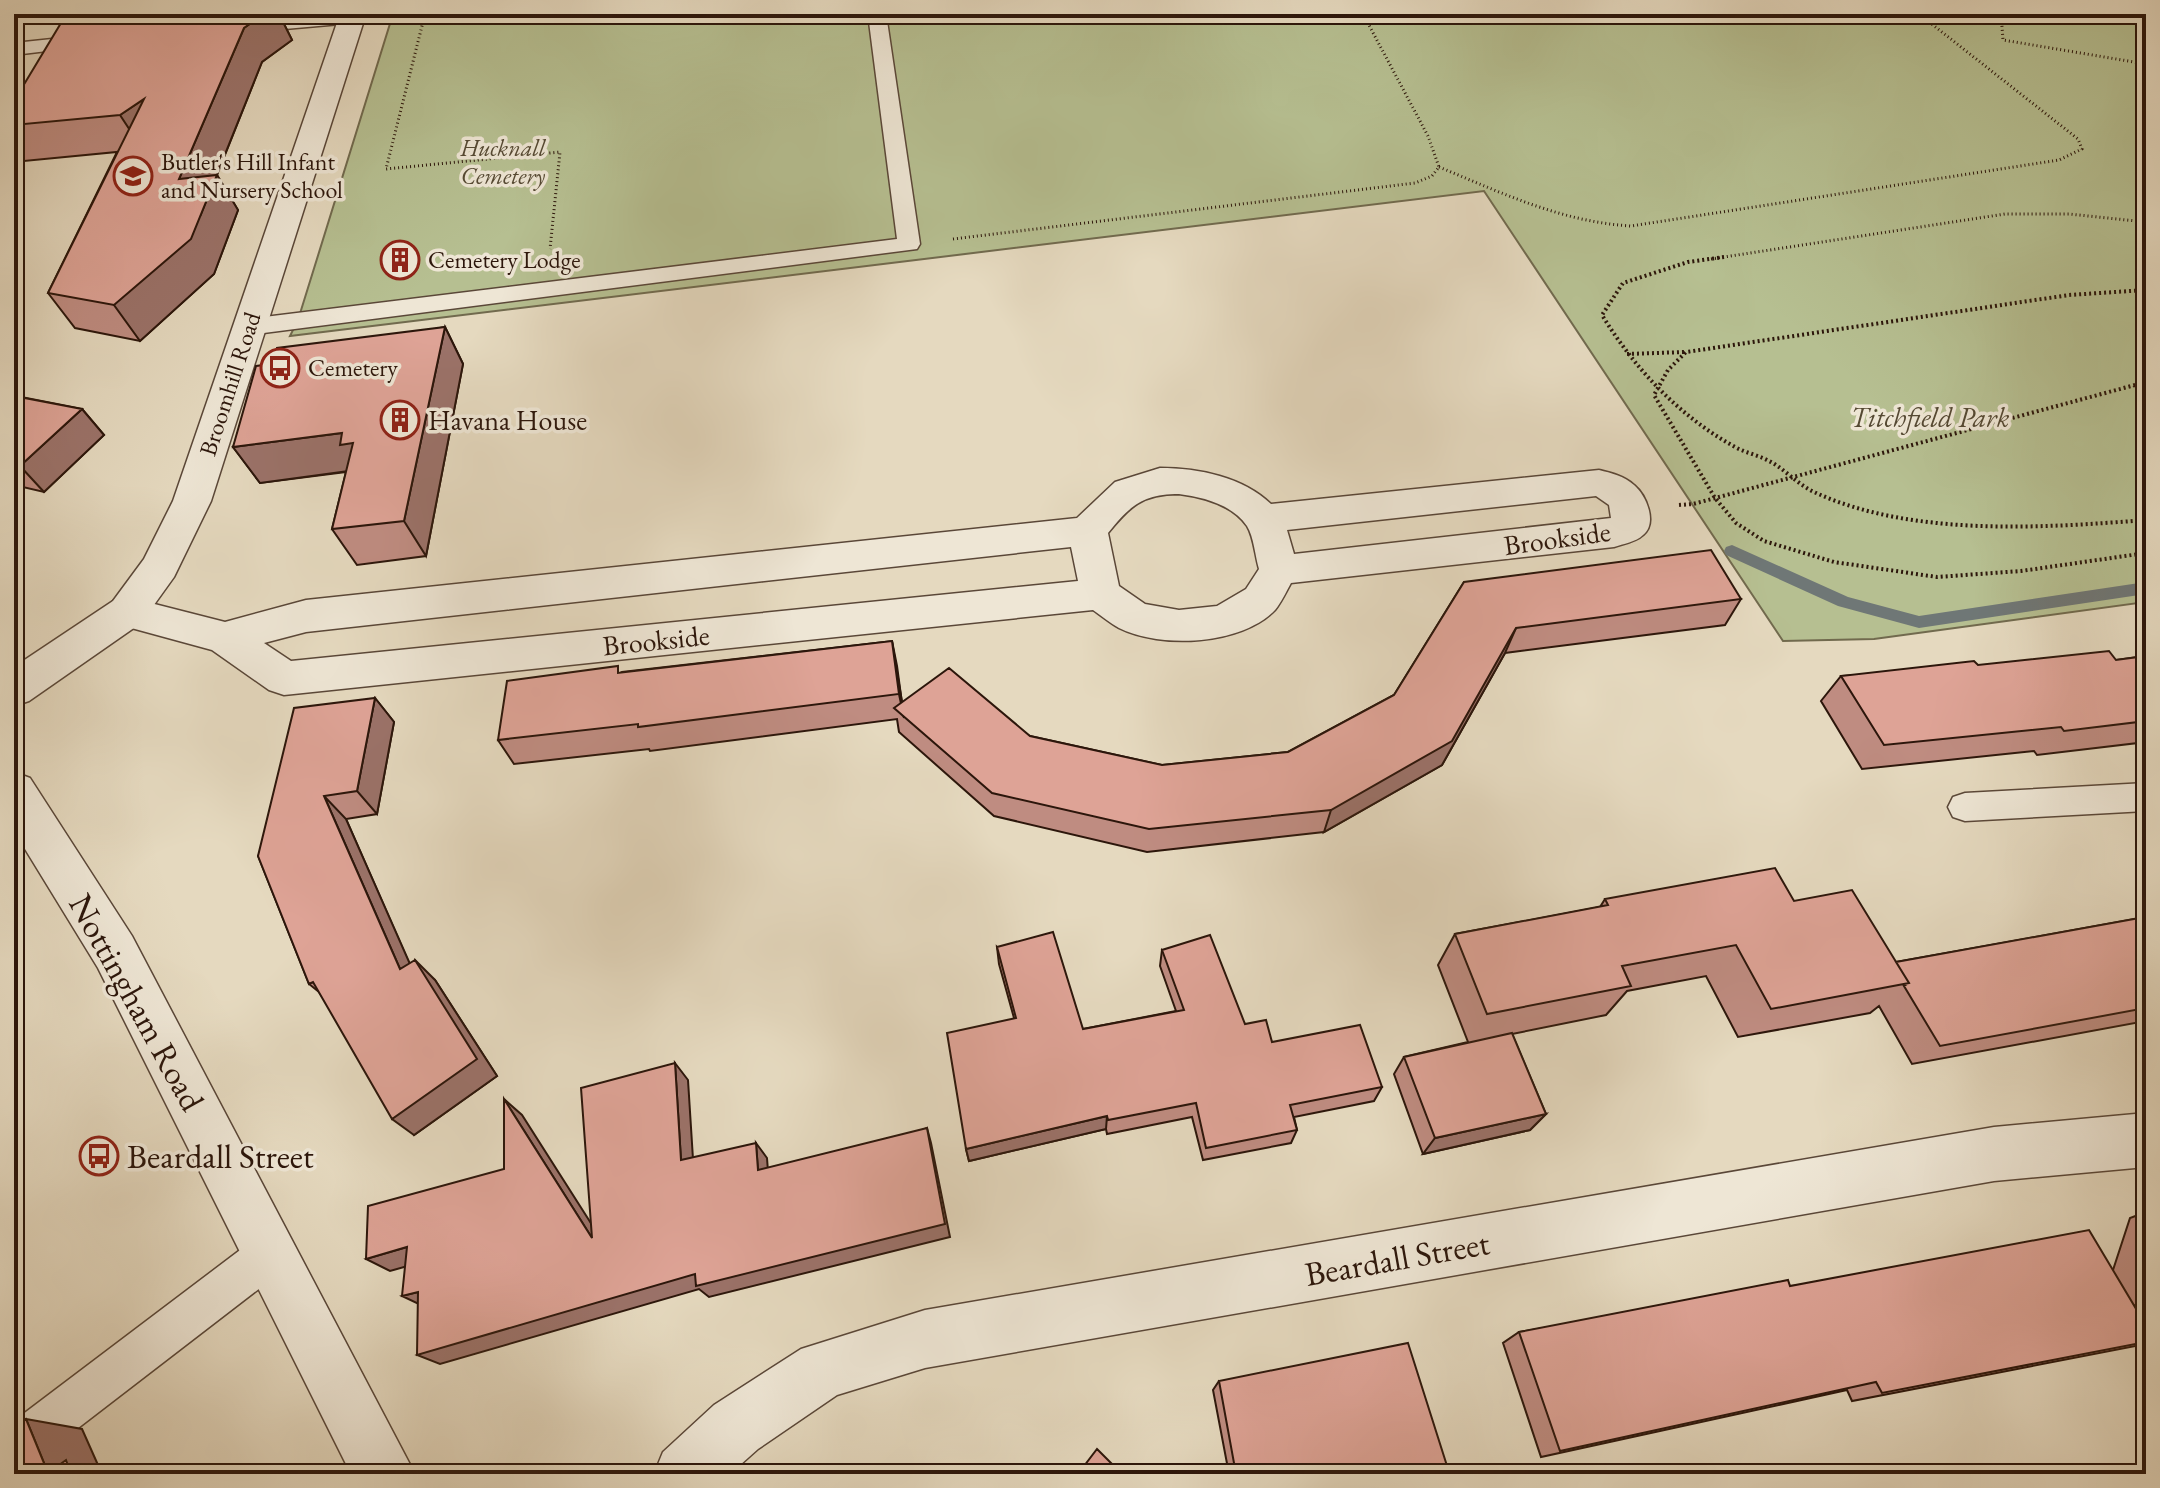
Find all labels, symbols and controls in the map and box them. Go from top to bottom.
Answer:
park label: Hucknall Cemetery [459,132,547,191]
place label: Butler's Hill Infant and Nursery School [161,146,343,205]
school or university icon: Butler's Hill Infant and Nursery School [112,155,154,197]
building icon: Cemetery Lodge [379,239,421,281]
place label: Cemetery Lodge [428,244,581,275]
street label: Broomhill Road [192,307,268,460]
bus stop icon: Cemetery [259,347,301,389]
place label: Cemetery [308,352,398,383]
building icon: Havana House [379,399,421,441]
park label: Titchfield Park [1851,399,2010,435]
place label: Havana House [428,402,587,438]
street label: Brookside [1501,513,1613,563]
street label: Brookside [601,616,711,664]
street label: Nottingham Road [59,886,215,1119]
place label: Beardall Street [127,1134,314,1178]
bus stop icon: Beardall Street [78,1135,120,1177]
street label: Beardall Street [1301,1220,1493,1296]

